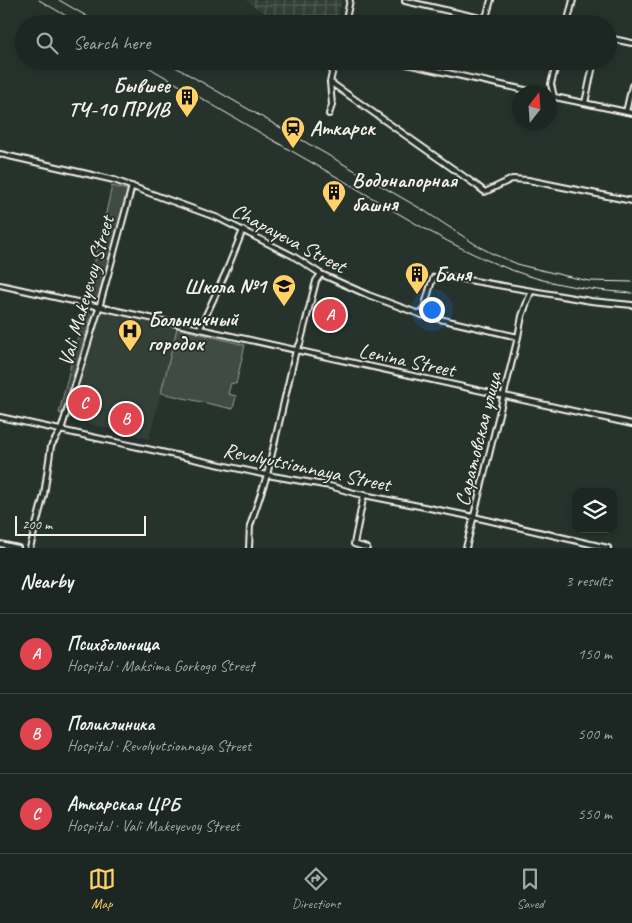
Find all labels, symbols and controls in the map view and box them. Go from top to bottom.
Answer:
search box [15,15,617,70]
icon: search [33,29,61,57]
text: Search here [73,31,150,55]
place label: Бывшее ТЧ-10 ПРИВ [68,72,172,122]
building icon: Бывшее ТЧ-10 ПРИВ [174,84,200,118]
north arrow [512,85,557,130]
station icon: Аткарск [280,115,306,149]
place label: Аткарск [310,115,376,141]
place label: Водонапорная башня [352,167,459,217]
building icon: Водонапорная башня [321,179,347,213]
street label: Chapayeva Street [227,197,352,280]
street label: Vali Makeyevoy Street [52,211,120,369]
building icon: Баня [404,261,430,295]
place label: Баня [434,261,473,287]
place label: Школа №1 [184,273,269,299]
school or university icon: Школа №1 [271,273,297,307]
pin: A [314,296,346,334]
your location [419,297,445,323]
place label: Больничный городок [148,306,240,356]
hospital icon: Больничный городок [117,318,143,352]
street label: Lenina Street [357,337,459,383]
street label: Саратовская улица [449,368,508,509]
pin: C [68,384,100,422]
pin: B [110,400,142,438]
street label: Revolyutsionnaya Street [221,437,395,498]
map controls [572,488,617,533]
button: layers [572,488,617,533]
scale bar [15,513,146,536]
text: 200 m [22,516,52,533]
text: Nearby [20,568,73,594]
text: 3 results [565,571,612,591]
text: Психбольница [67,632,159,656]
text: A [32,644,40,664]
text: 150 m [578,644,612,664]
text: Hospital · Maksima Gorkogo Street [67,656,254,676]
text: Поликлиника [67,712,155,736]
text: B [32,724,40,744]
text: 500 m [578,724,612,744]
text: Hospital · Revolyutsionnaya Street [67,736,251,756]
text: Аткарская ЦРБ [67,792,180,816]
text: C [32,804,40,824]
text: 550 m [578,804,612,824]
text: Hospital · Vali Makeyevoy Street [67,816,240,836]
tab: Map [88,865,116,912]
tab: Directions [292,865,340,912]
tab: Saved [516,865,544,912]

